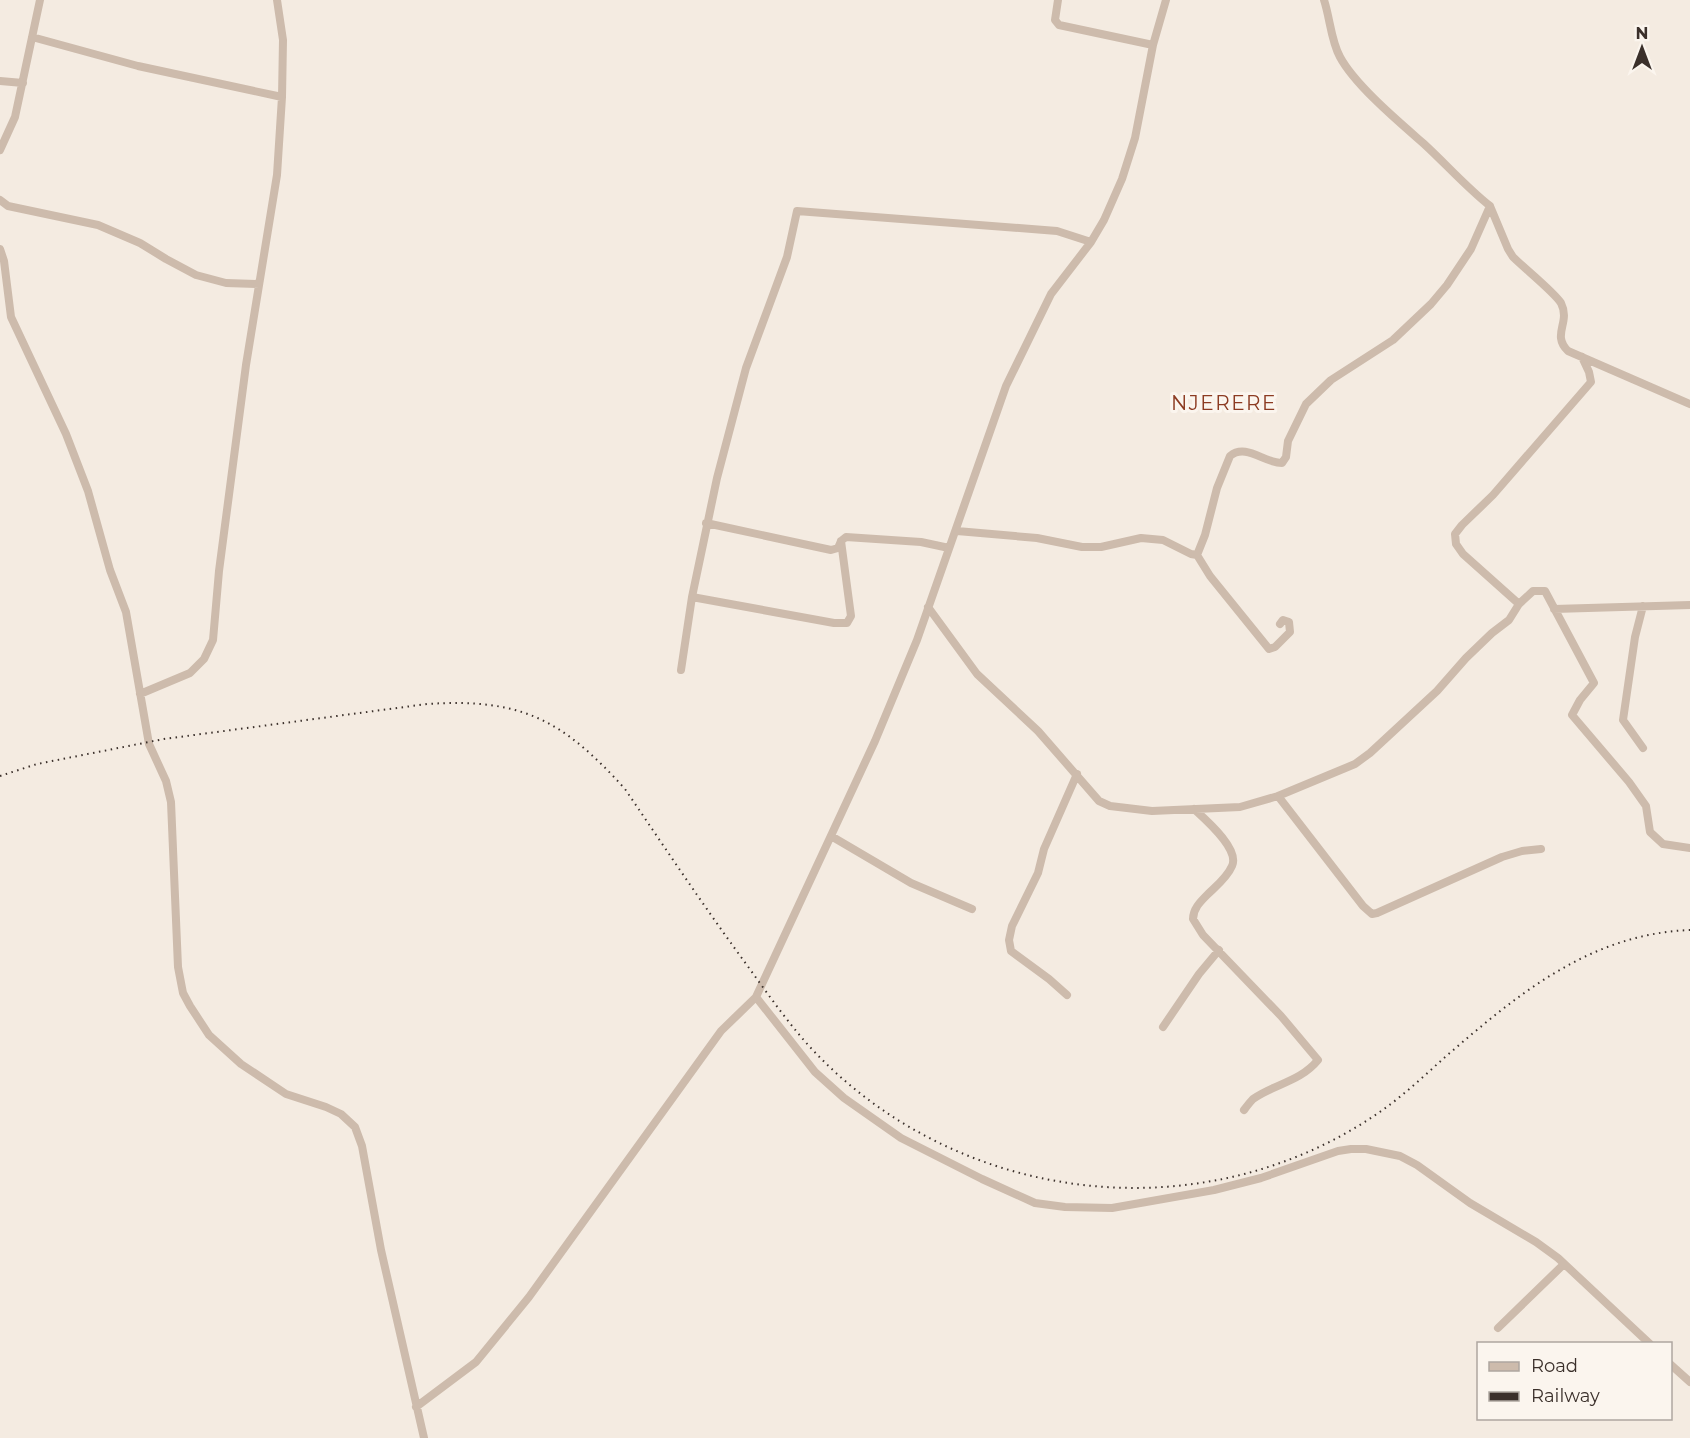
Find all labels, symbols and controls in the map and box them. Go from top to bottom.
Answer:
north arrow [1612,18,1672,78]
text: N [1636,24,1648,43]
district label: NJERERE [1171,391,1277,415]
legend [1477,1342,1672,1420]
text: Road [1531,1355,1578,1377]
text: Railway [1531,1385,1600,1407]

